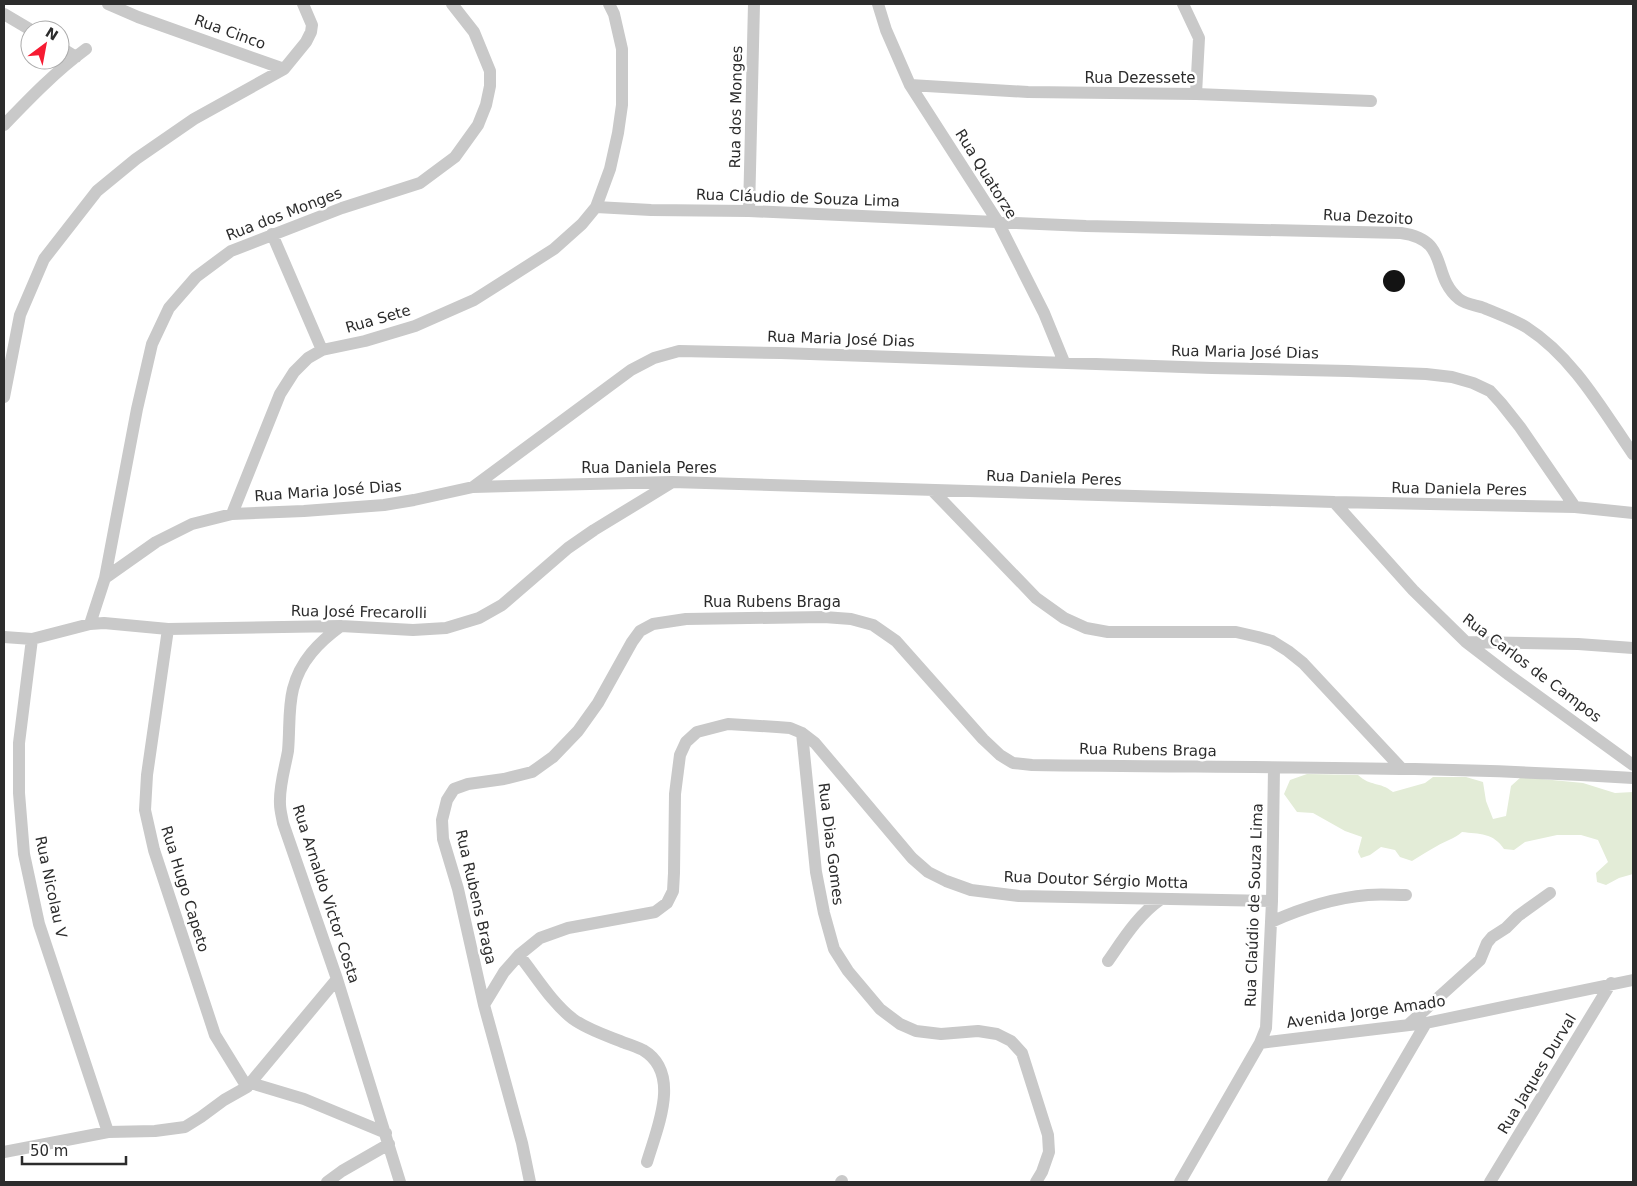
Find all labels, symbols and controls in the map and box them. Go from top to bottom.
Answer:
street label: Rua Cinco [192,11,268,53]
north arrow [20,20,70,70]
text: N [43,24,61,44]
street label: Rua dos Monges [726,45,746,168]
street label: Rua Dezessete [1084,69,1196,87]
street label: Rua Quatorze [951,126,1021,222]
street label: Rua dos Monges [223,184,345,244]
street label: Rua Cláudio de Souza Lima [696,185,900,211]
street label: Rua Dezoito [1322,206,1414,228]
street label: Rua Sete [343,301,413,337]
street label: Rua Maria José Dias [767,327,915,351]
street label: Rua Maria José Dias [1171,342,1319,362]
street label: Rua Daniela Peres [581,459,717,477]
street label: Rua Daniela Peres [986,467,1122,489]
street label: Rua Maria José Dias [254,477,403,505]
street label: Rua Daniela Peres [1391,479,1527,499]
street label: Rua Rubens Braga [703,593,841,611]
street label: Rua José Frecarolli [291,602,427,622]
street label: Rua Carlos de Campos [1459,610,1605,726]
street label: Rua Rubens Braga [1079,740,1217,760]
street label: Rua Dias Gomes [815,782,847,906]
street label: Rua Arnaldo Victor Costa [289,802,363,986]
street label: Rua Claúdio de Souza Lima [1241,803,1267,1007]
street label: Rua Hugo Capeto [157,824,213,954]
street label: Rua Rubens Braga [452,828,500,966]
street label: Rua Nicolau V [31,834,71,940]
street label: Rua Doutor Sérgio Motta [1003,868,1189,892]
street label: Avenida Jorge Amado [1285,992,1447,1032]
street label: Rua Jaques Durval [1494,1011,1580,1137]
scale bar [22,1134,126,1166]
text: 50 m [30,1142,68,1160]

